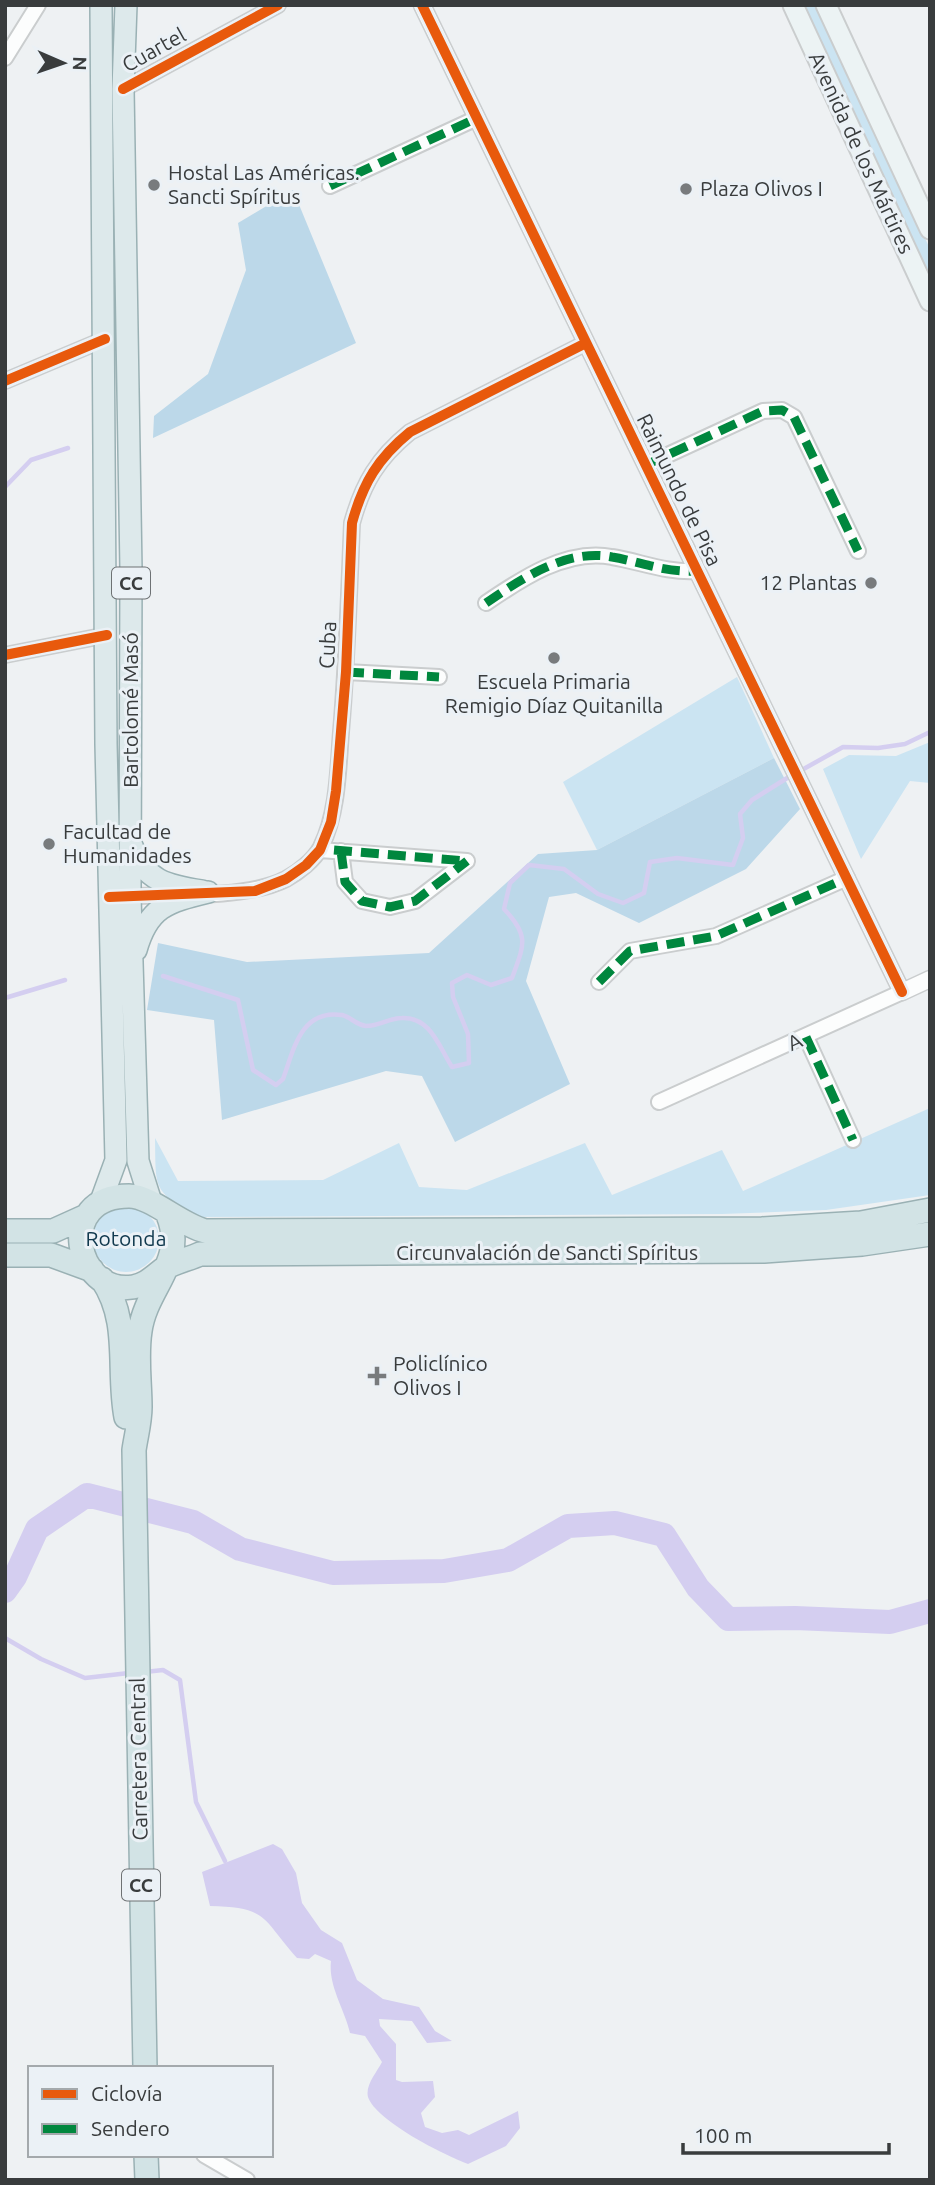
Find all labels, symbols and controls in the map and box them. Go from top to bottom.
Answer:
street label: Cuartel [118,22,189,76]
north arrow [28,28,98,98]
street label: Avenida de los Mártires [805,48,919,257]
text: N [69,56,91,71]
place label: Hostal Las Américas. Sancti Spíritus [168,160,360,208]
place label: Plaza Olivos I [700,176,823,200]
marker: Hostal Las Américas. Sancti Spíritus [146,177,162,193]
marker: Plaza Olivos I [678,181,694,197]
street label: Raimundo de Pisa [633,409,727,570]
road number: CC [112,568,150,598]
place label: 12 Plantas [759,570,857,594]
marker: 12 Plantas [863,575,879,591]
street label: Cuba [314,620,340,669]
street label: Bartolomé Masó [118,632,142,788]
marker: Escuela Primaria Remigio Díaz Quitanilla [546,650,562,666]
place label: Escuela Primaria Remigio Díaz Quitanilla [445,669,663,717]
place label: Facultad de Humanidades [63,819,192,867]
marker: Facultad de Humanidades [41,836,57,852]
street label: A [783,1027,806,1055]
park label: Rotonda [86,1226,166,1250]
street label: Circunvalación de Sancti Spíritus [396,1240,698,1264]
place label: Policlínico Olivos I [393,1351,488,1399]
marker: Policlínico Olivos I [367,1366,387,1386]
street label: Carretera Central [125,1677,151,1841]
road number: CC [122,1870,160,1900]
legend [28,2066,273,2157]
text: Ciclovía [91,2081,163,2105]
scale bar [683,2112,890,2156]
text: Sendero [91,2116,170,2140]
text: 100 m [694,2123,752,2147]

